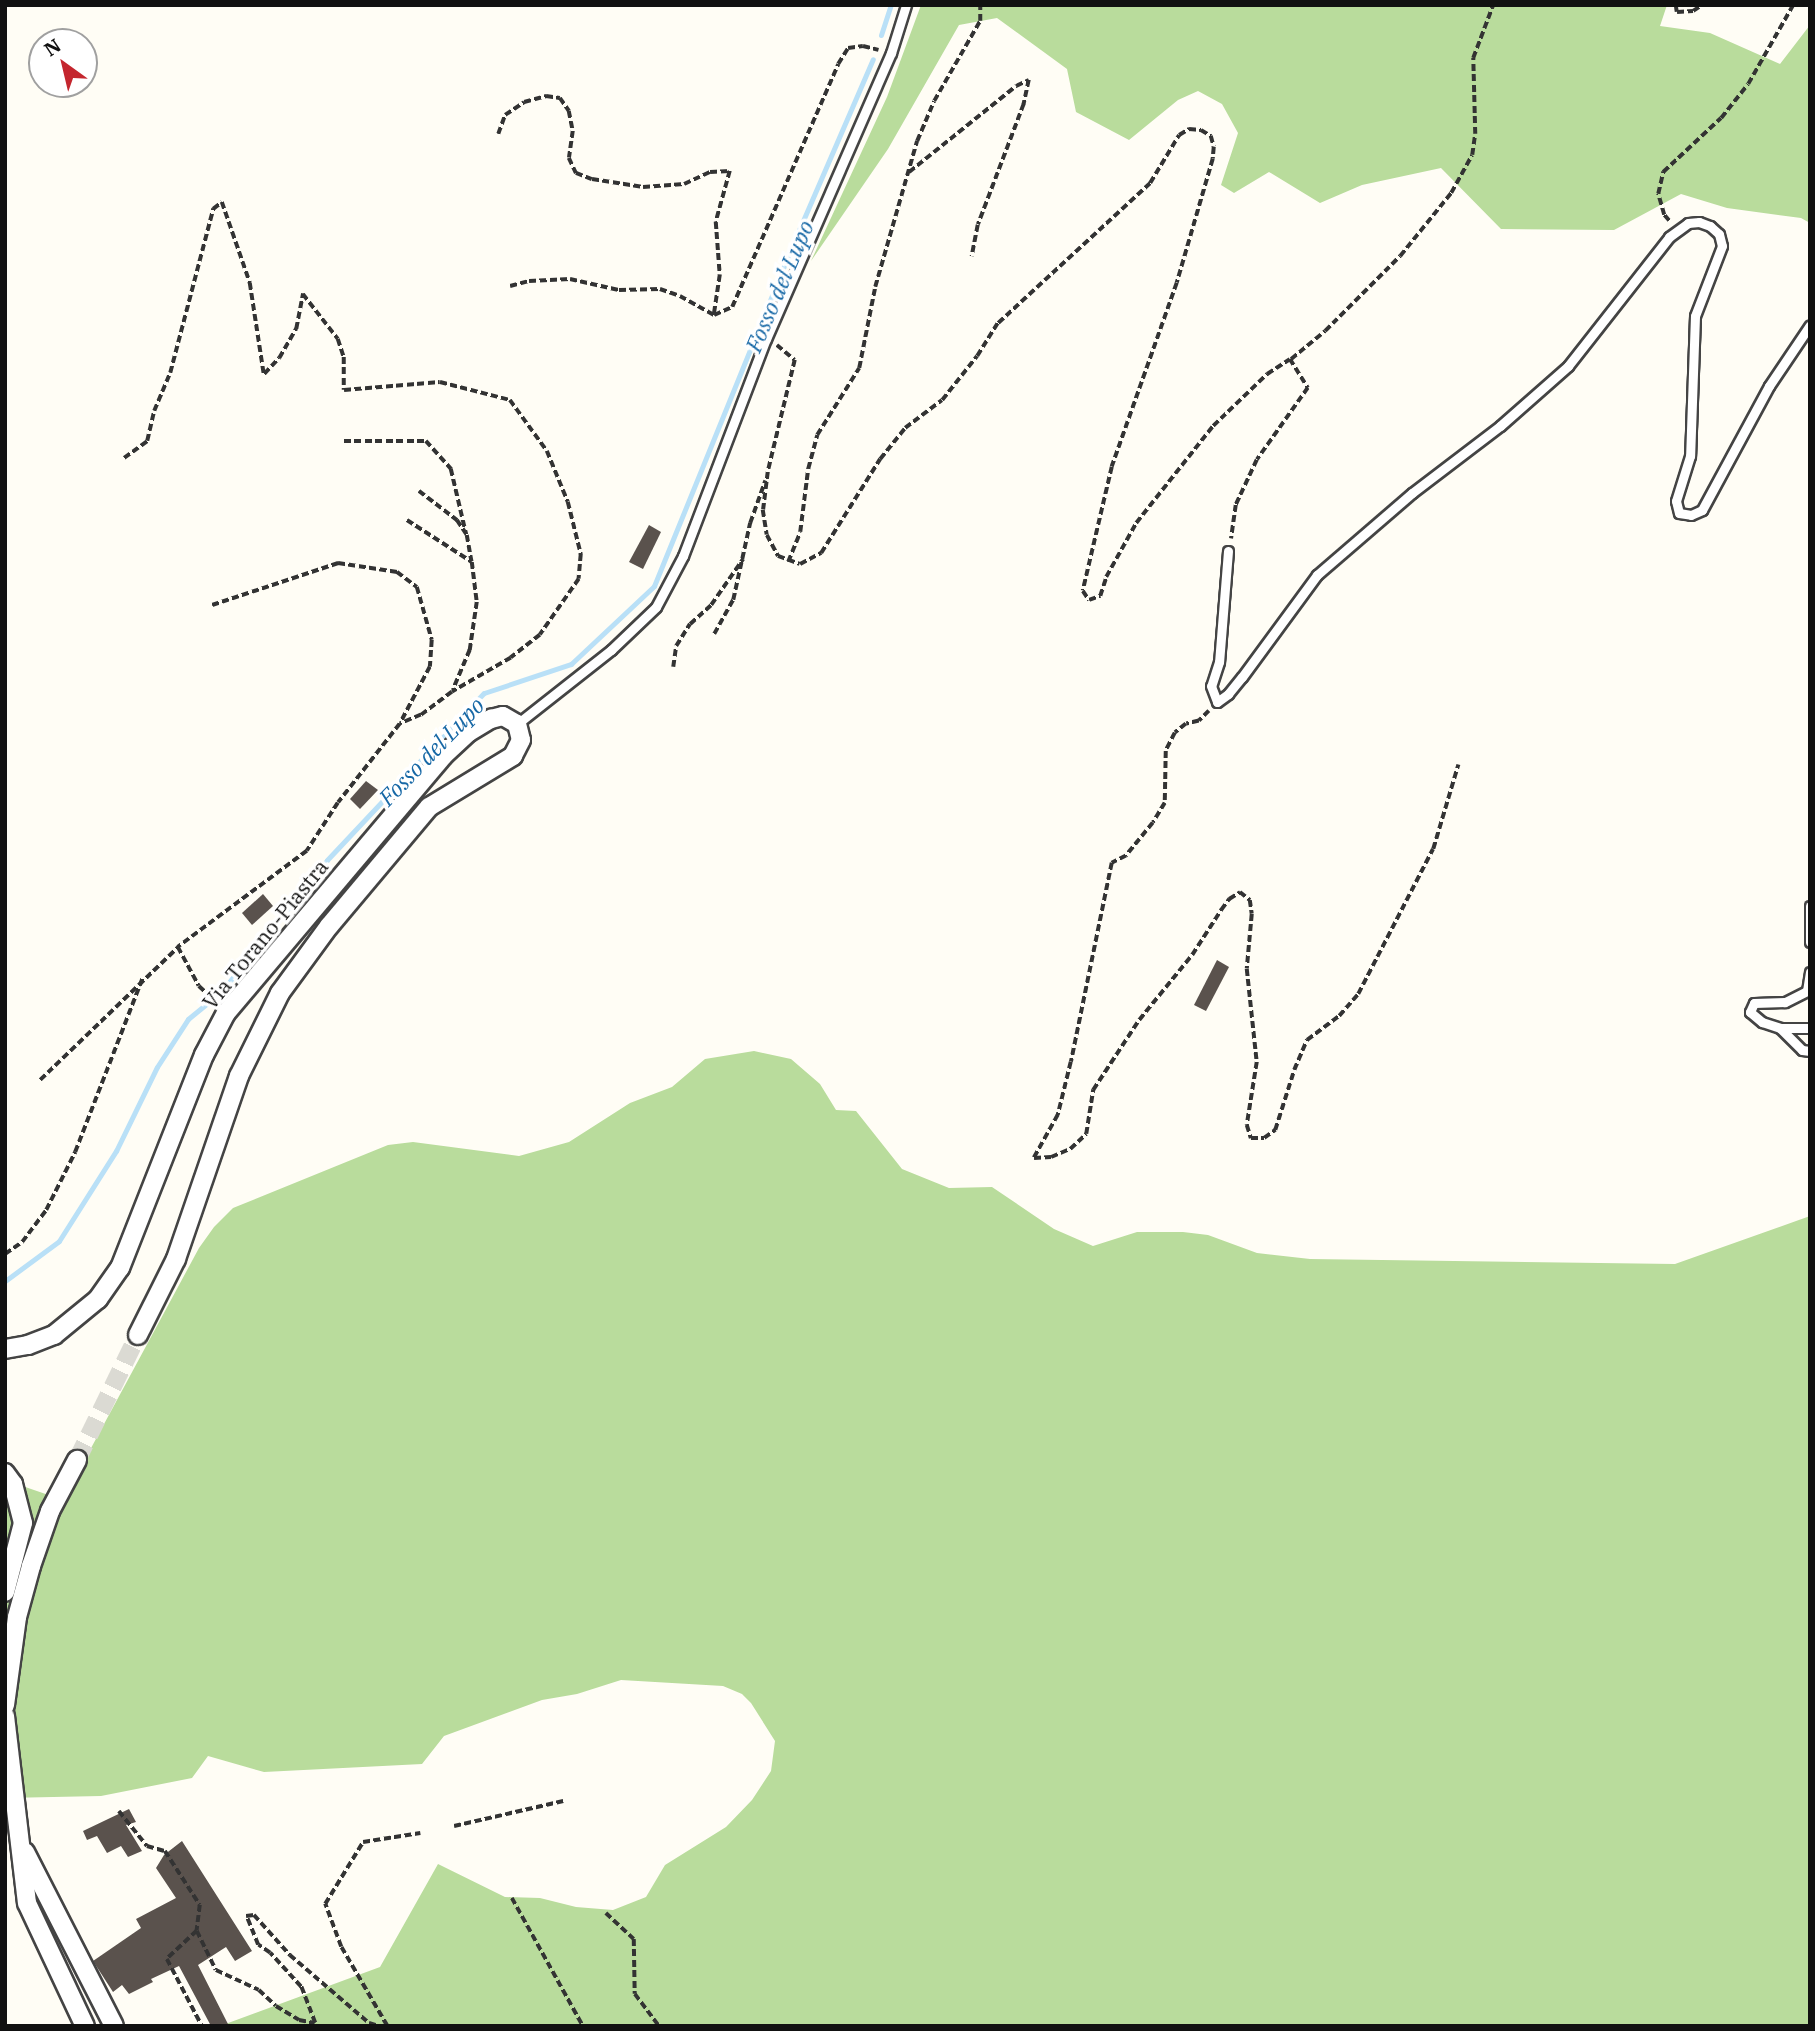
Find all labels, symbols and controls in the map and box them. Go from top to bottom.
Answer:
north arrow [28,28,98,98]
text: N [39,33,65,61]
water label: Fosso del Lupo [739,216,819,356]
water label: Fosso del Lupo [372,691,490,811]
street label: Via Torano-Piastra [197,854,333,1014]

